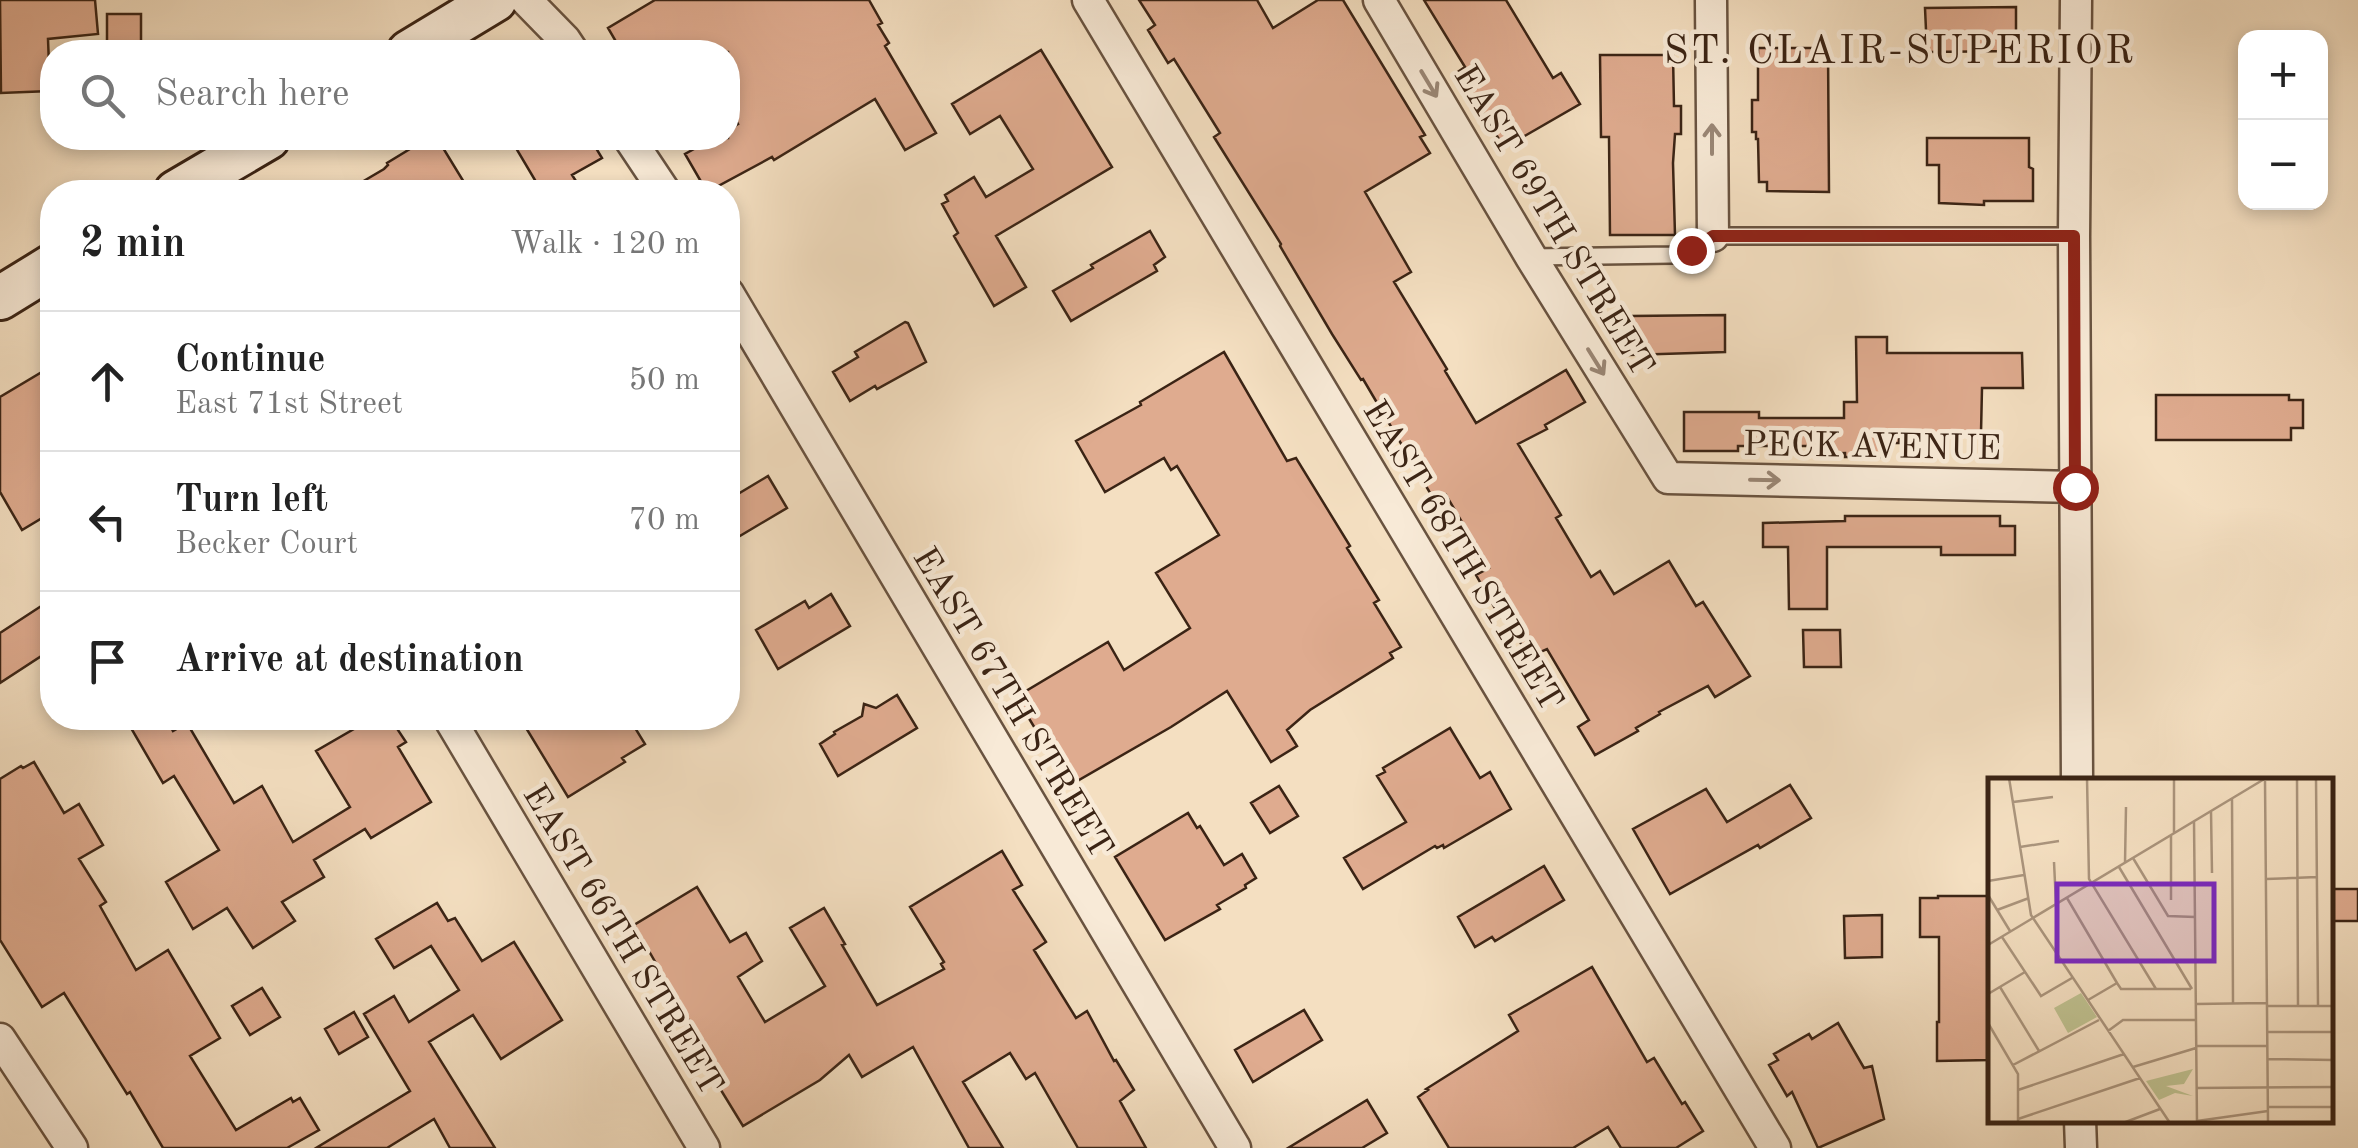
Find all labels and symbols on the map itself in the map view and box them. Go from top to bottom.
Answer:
district label: ST. CLAIR-SUPERIOR [1664,33,2136,73]
street label: EAST 69TH STREET [1446,60,1659,383]
one-way arrow [1419,69,1439,98]
one-way arrow [1702,123,1722,156]
route end [1669,228,1715,274]
one-way arrow [1586,347,1606,376]
street label: EAST 68TH STREET [1355,395,1568,718]
street label: PECK AVENUE [1743,428,2001,467]
route start [2053,465,2099,511]
one-way arrow [1749,471,1781,490]
street label: EAST 67TH STREET [905,542,1118,865]
inset map [1988,778,2333,1123]
street label: EAST 66TH STREET [515,779,728,1102]

